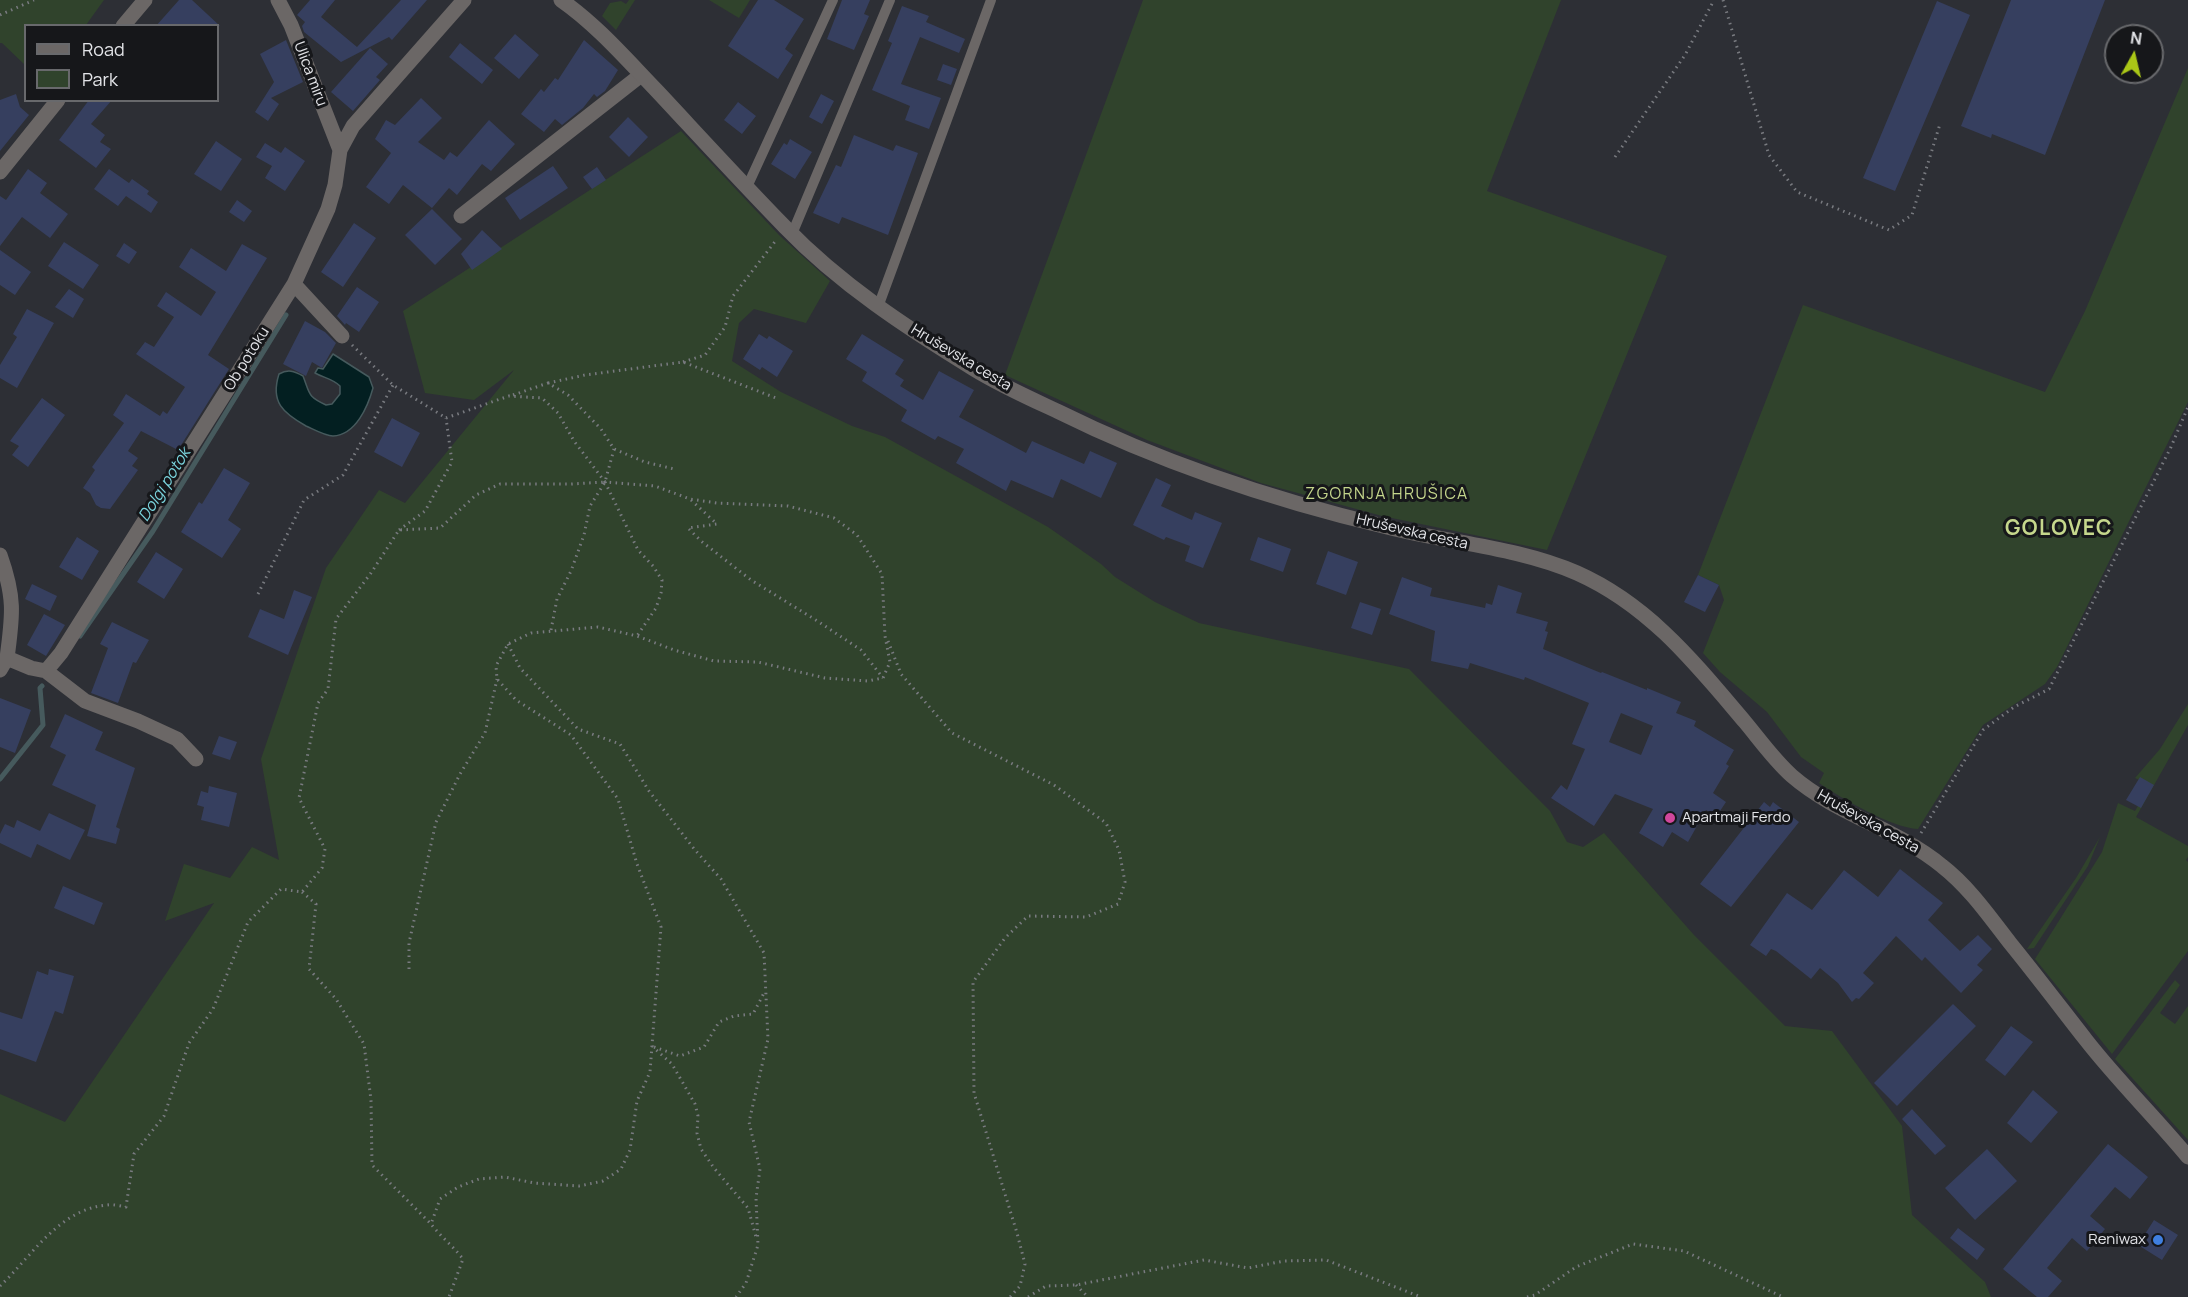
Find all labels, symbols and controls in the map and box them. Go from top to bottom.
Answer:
legend [24,24,219,102]
north arrow [2104,24,2164,84]
text: N [2129,26,2143,50]
text: Road [82,37,125,61]
street label: Ulica miru [289,39,331,109]
text: Park [82,67,118,91]
street label: Hruševska cesta [908,321,1014,395]
street label: Ob potoku [220,324,274,394]
water label: Dolgi potok [135,445,195,525]
district label: ZGORNJA HRUŠICA [1305,485,1469,505]
street label: Hruševska cesta [1354,510,1470,554]
district label: GOLOVEC [2005,516,2113,542]
street label: Hruševska cesta [1814,787,1922,857]
place label: Apartmaji Ferdo [1682,809,1791,827]
marker: Apartmaji Ferdo [1663,811,1677,825]
place label: Reniwax [2088,1231,2146,1249]
marker: Reniwax [2151,1233,2165,1247]

